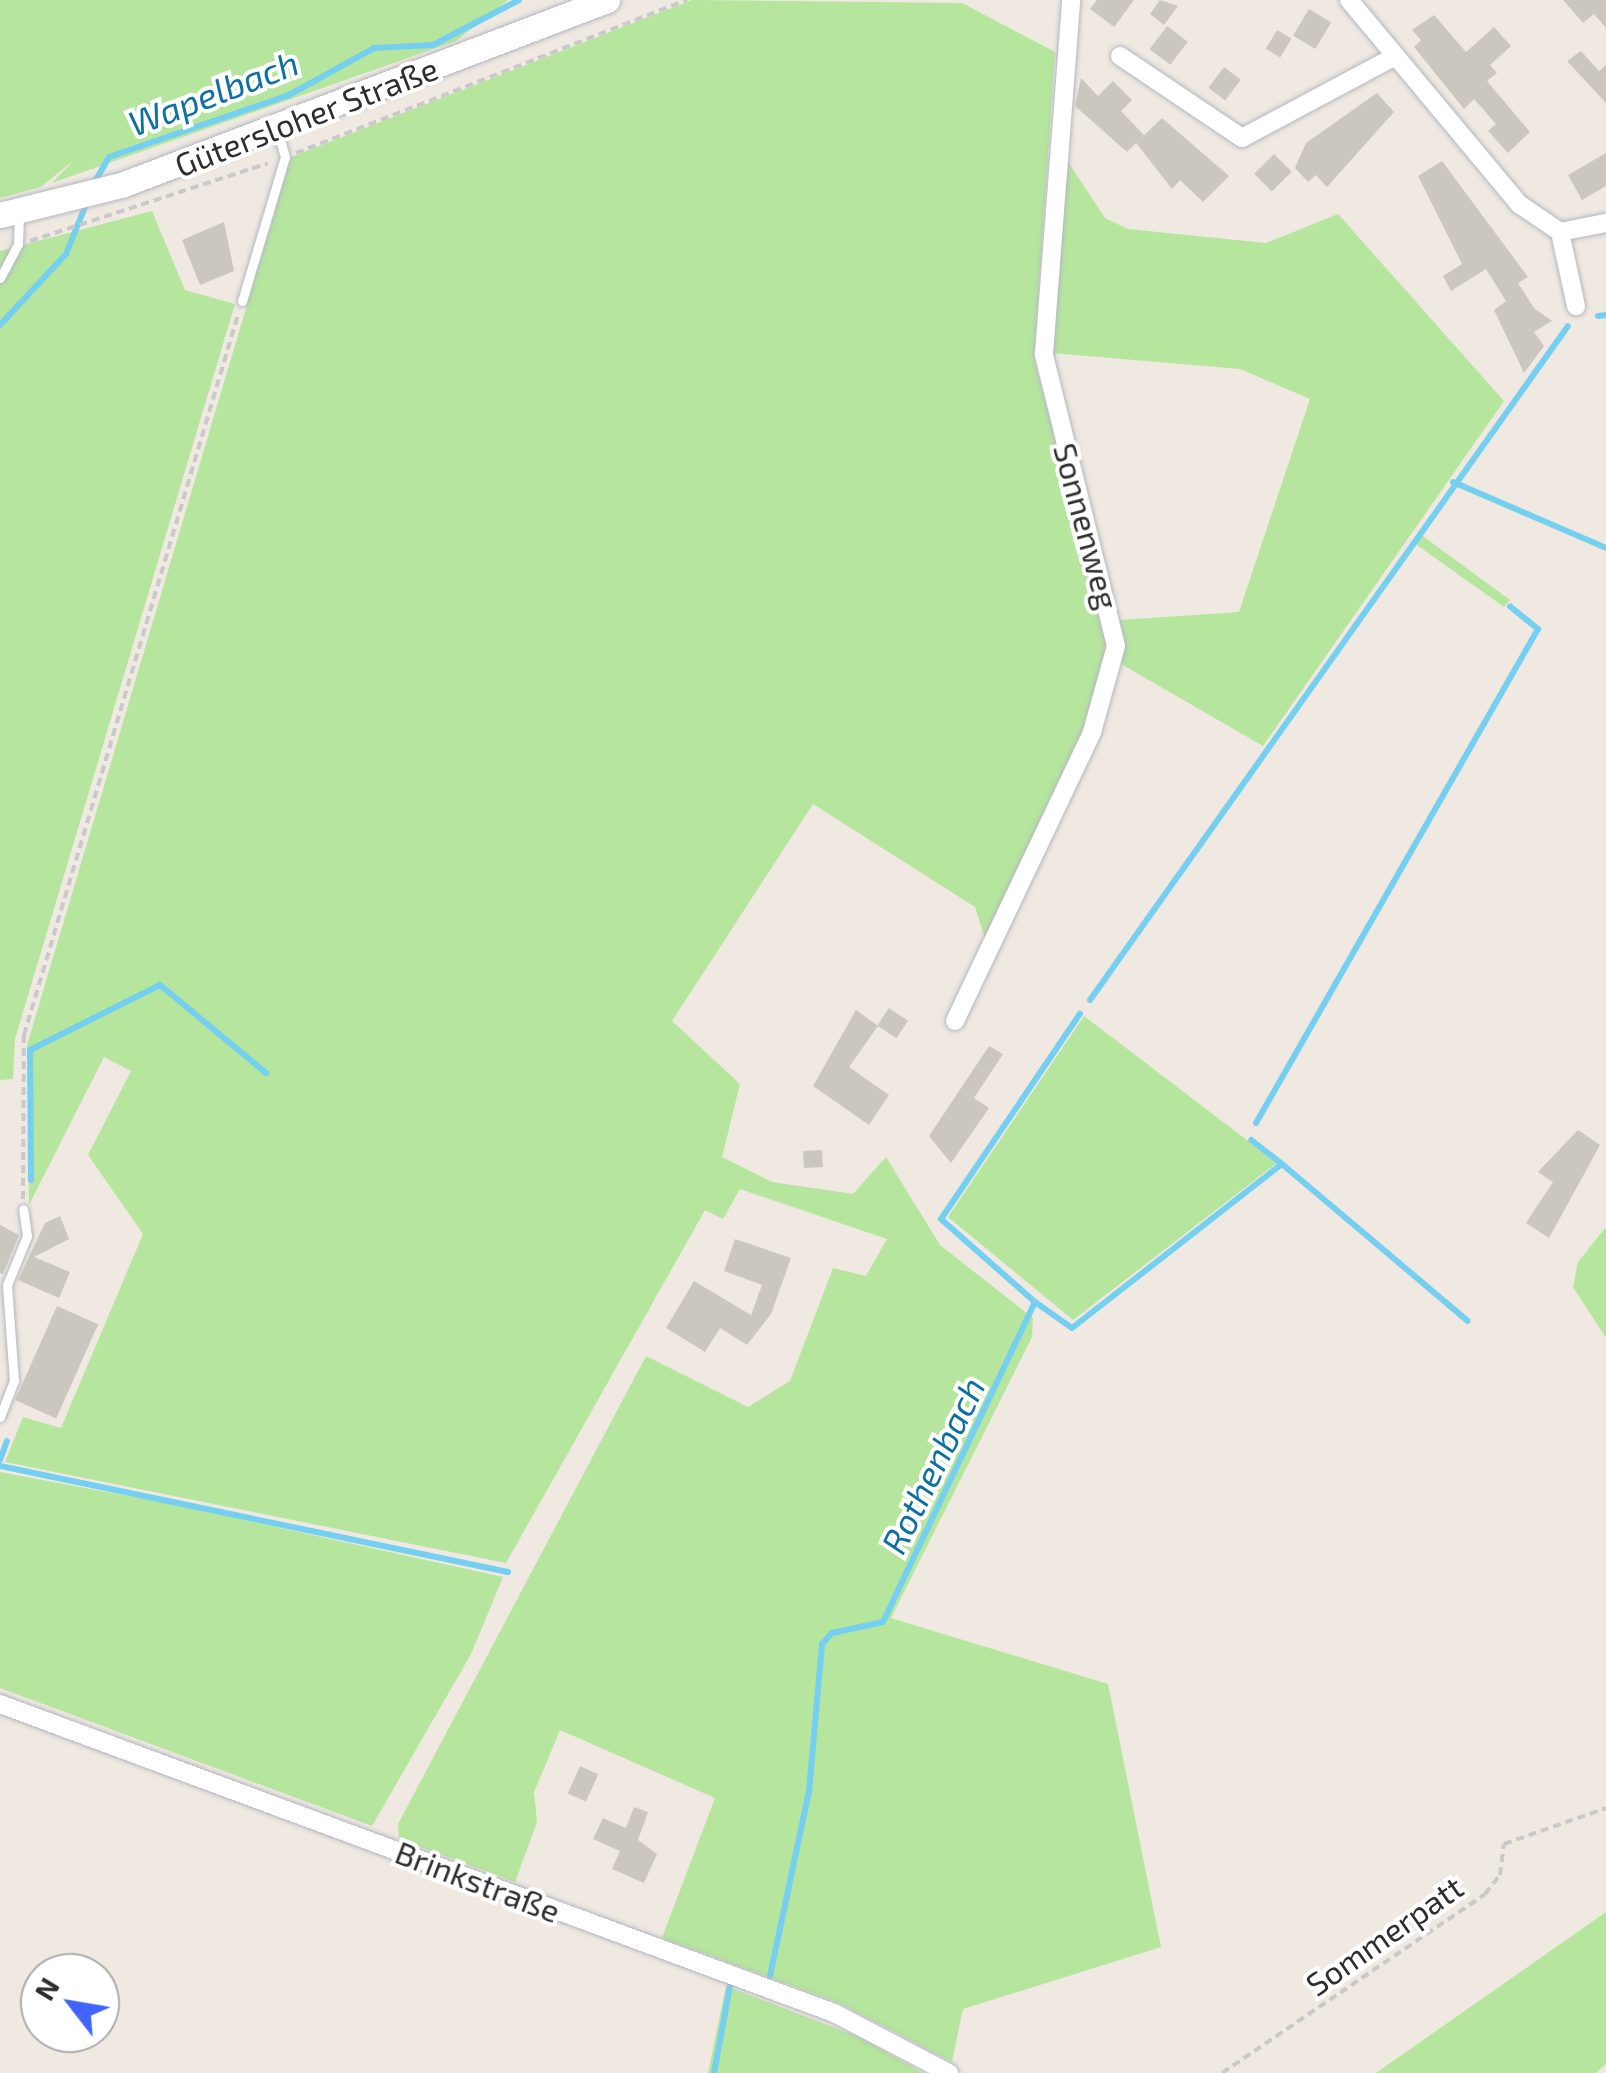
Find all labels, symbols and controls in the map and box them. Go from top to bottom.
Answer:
water label: Wapelbach [122,40,304,144]
street label: Gütersloher Straße [169,48,443,184]
street label: Sonnenweg [1046,439,1128,613]
water label: Rothenbach [871,1370,993,1560]
street label: Brinkstraße [390,1832,566,1930]
street label: Sommerpatt [1298,1867,1470,2003]
north arrow [20,1953,120,2053]
text: N [26,1971,66,2006]

